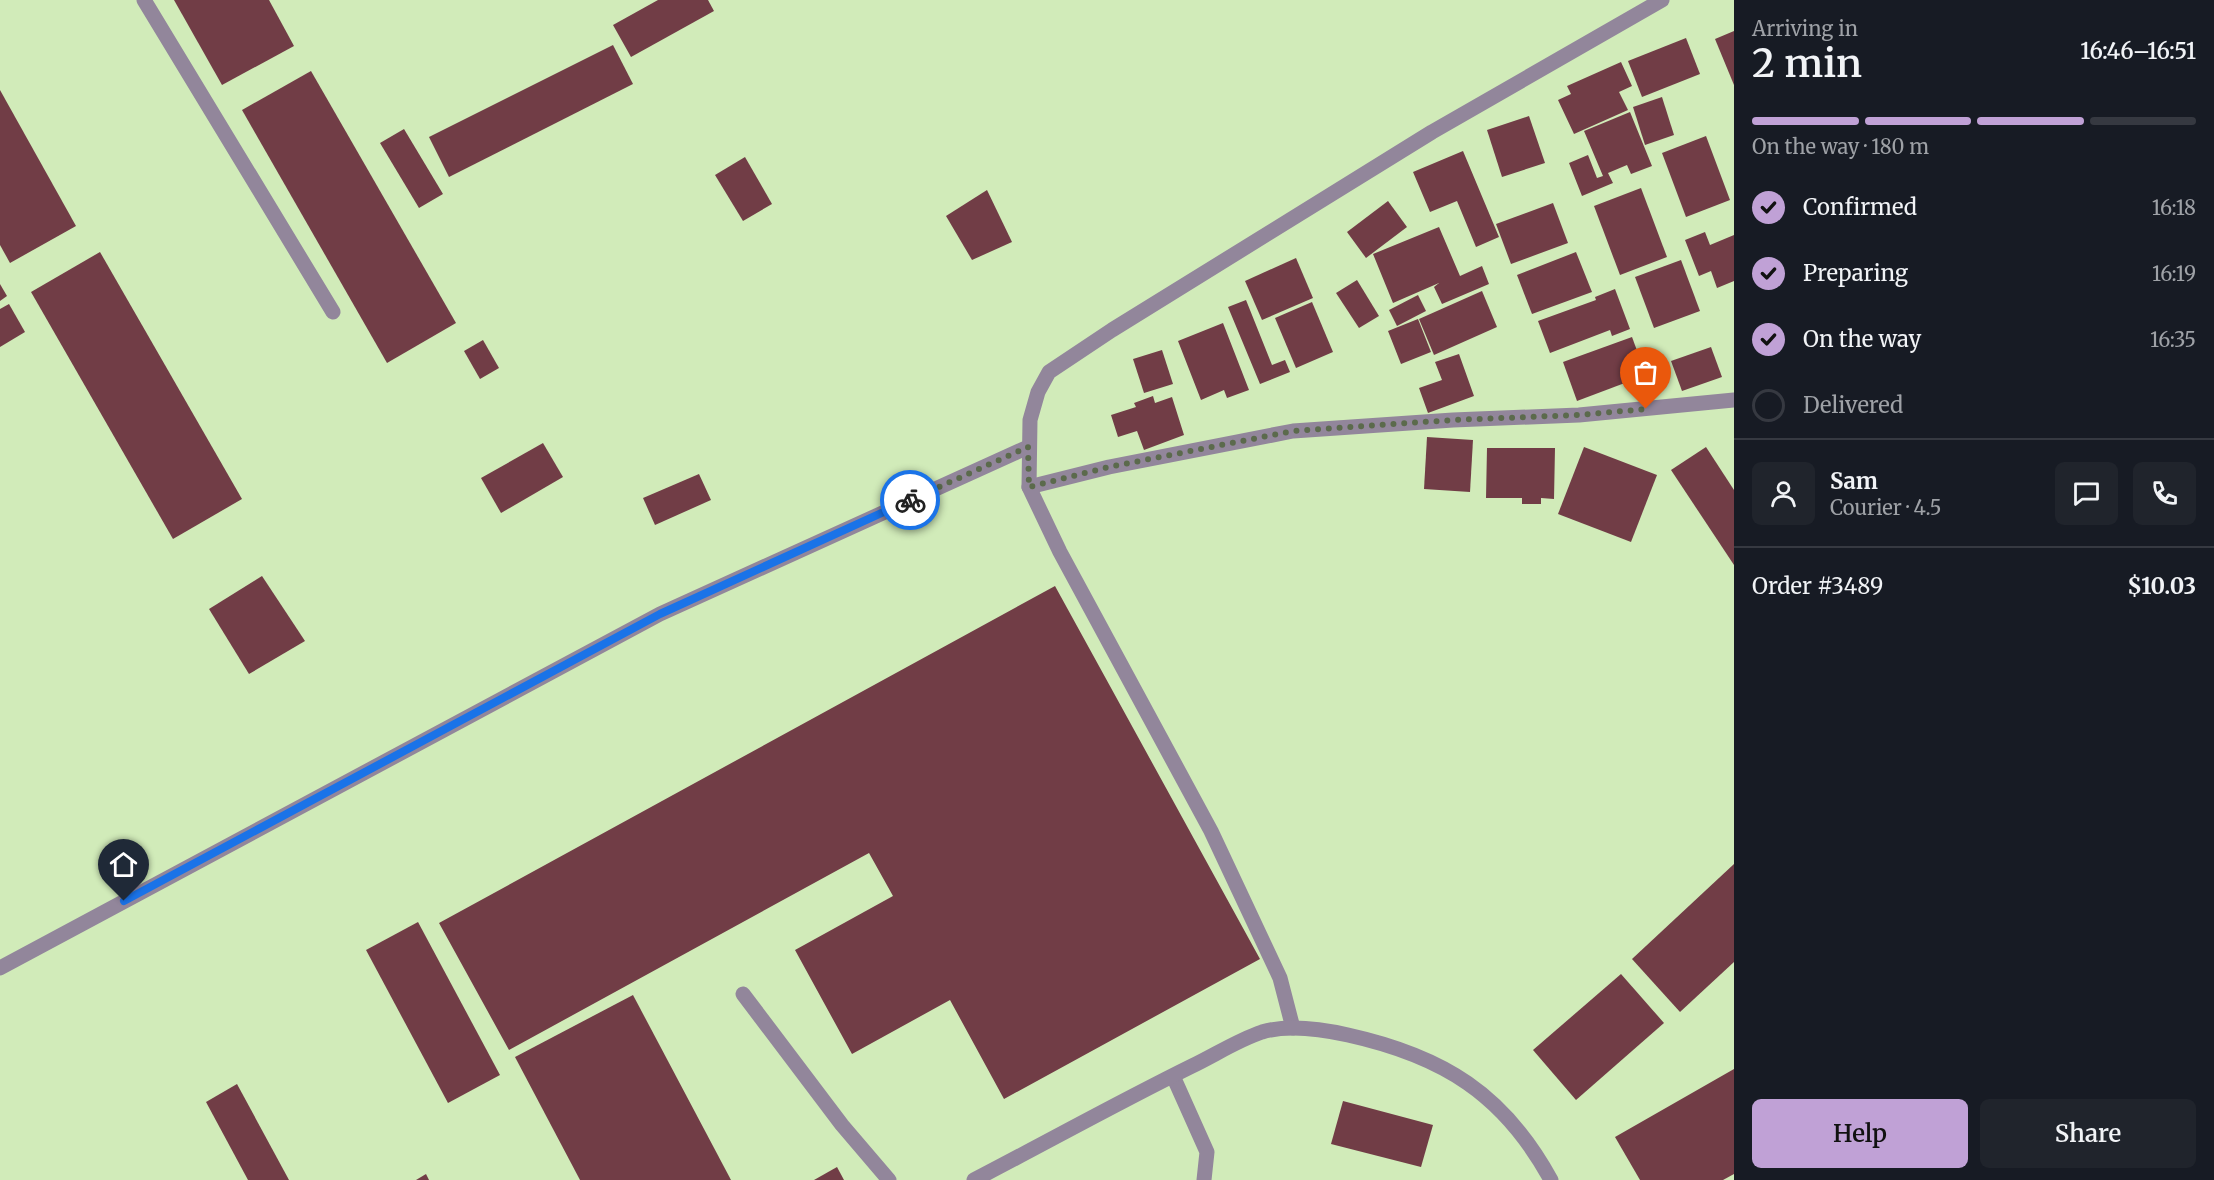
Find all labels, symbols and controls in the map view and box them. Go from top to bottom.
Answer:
text: Arriving in [1752,16,1858,41]
text: 16:46–16:51 [2080,37,2196,65]
text: 2 min [1752,39,1862,88]
text: On the way · 180 m [1752,134,1929,159]
icon: check [1752,191,1785,224]
text: Confirmed [1803,193,1917,221]
text: 16:18 [2152,195,2196,220]
icon: check [1752,257,1785,290]
text: Preparing [1803,259,1908,287]
text: 16:19 [2152,261,2196,286]
icon: check [1752,323,1785,356]
text: On the way [1803,325,1921,353]
text: 16:35 [2150,327,2196,352]
pin [1620,347,1671,409]
icon: bag [1629,356,1662,389]
text: Delivered [1803,391,1903,419]
button: person [1752,462,1815,525]
button: chat [2055,462,2118,525]
button: phone [2133,462,2196,525]
text: Sam [1830,467,1878,495]
courier [880,470,940,530]
icon: bike [894,484,927,517]
text: Courier · 4.5 [1830,495,1942,520]
text: Order #3489 [1752,572,1883,600]
text: $10.03 [2127,572,2196,600]
pin [98,839,149,901]
icon: home [107,848,140,881]
button: Help [1752,1099,1968,1168]
button: Share [1980,1099,2196,1168]

